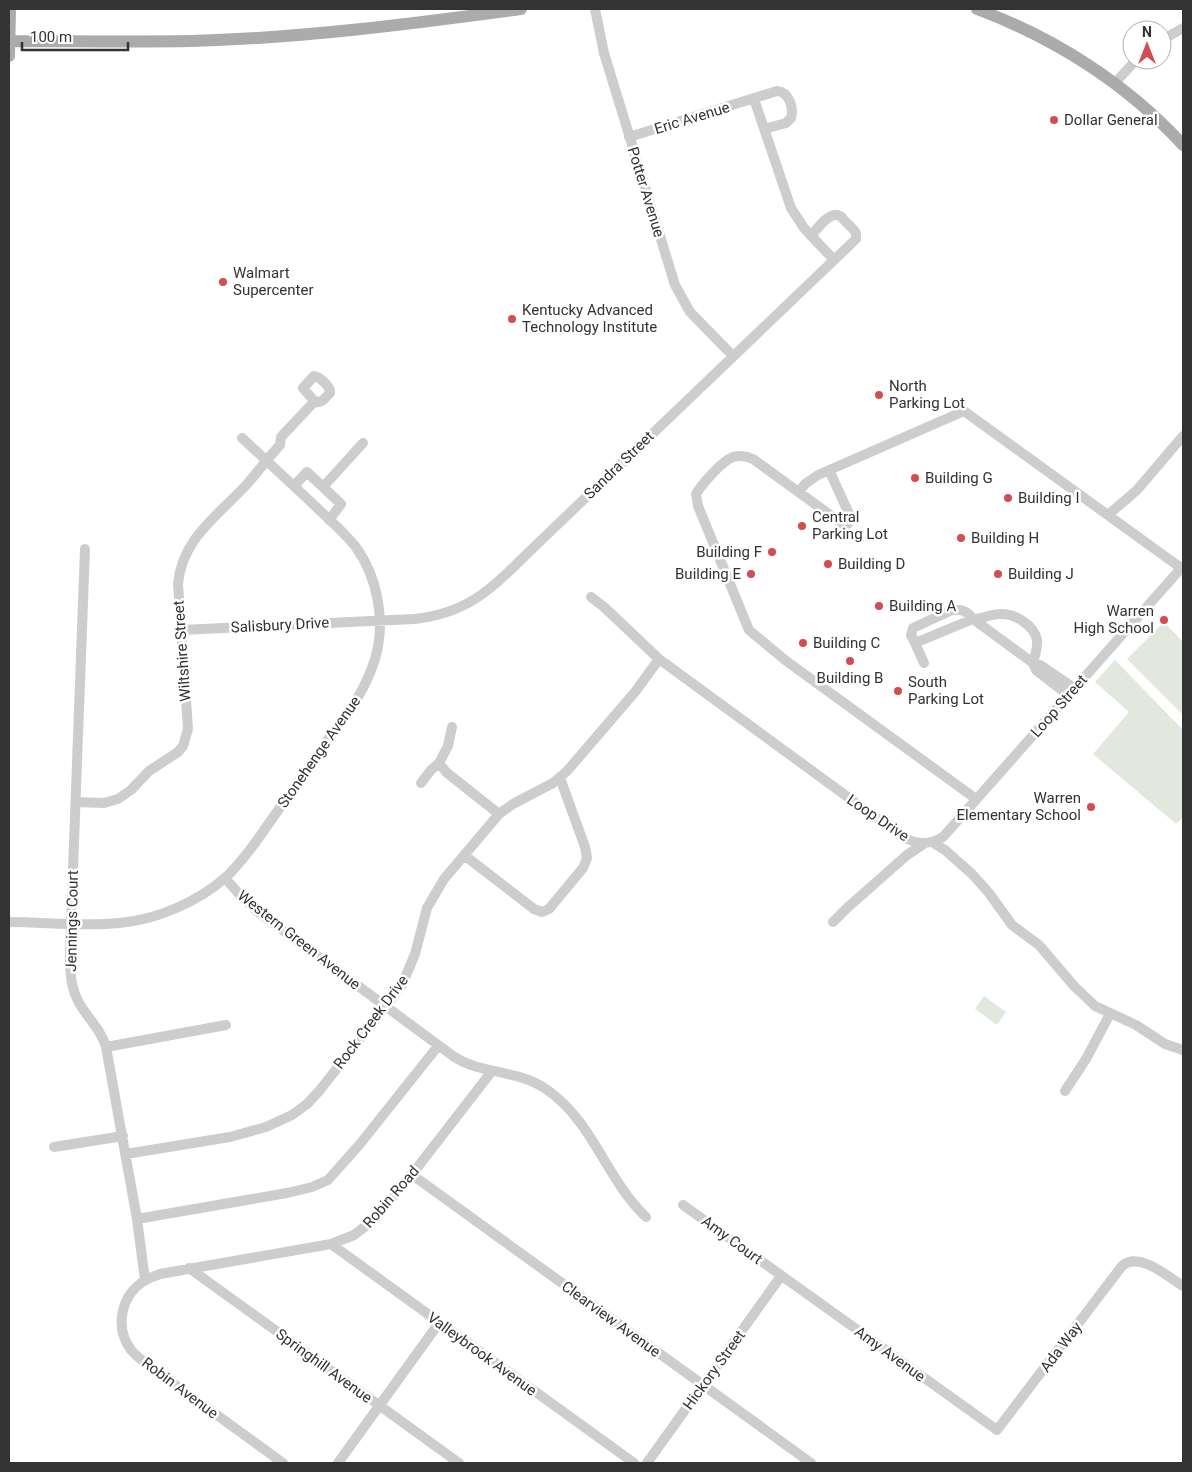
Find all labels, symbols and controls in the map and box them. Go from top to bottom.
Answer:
scale bar [22,20,129,52]
north arrow [1122,20,1172,70]
text: N [1142,24,1152,40]
text: 100 m [30,28,72,46]
street label: Eric Avenue [652,98,732,138]
place label: Dollar General [1064,111,1158,129]
marker: Dollar General [1048,114,1060,126]
street label: Potter Avenue [624,145,668,239]
place label: Walmart Supercenter [233,264,314,299]
marker: Walmart Supercenter [217,276,229,288]
place label: Kentucky Advanced Technology Institute [522,301,657,336]
marker: Kentucky Advanced Technology Institute [506,313,518,325]
place label: North Parking Lot [889,377,965,412]
marker: North Parking Lot [873,389,885,401]
street label: Sandra Street [580,427,658,503]
place label: Building G [925,469,993,487]
marker: Building G [909,472,921,484]
place label: Building I [1018,489,1080,507]
marker: Building I [1002,492,1014,504]
place label: Central Parking Lot [812,508,888,543]
marker: Central Parking Lot [796,520,808,532]
place label: Building H [971,529,1039,547]
marker: Building H [955,532,967,544]
place label: Building F [696,543,762,561]
marker: Building F [766,546,778,558]
place label: Building D [838,555,905,573]
marker: Building D [822,558,834,570]
place label: Building E [675,565,741,583]
place label: Building J [1008,565,1074,583]
marker: Building E [745,568,757,580]
marker: Building J [992,568,1004,580]
place label: Building A [889,597,956,615]
street label: Wiltshire Street [169,600,195,702]
marker: Building A [873,600,885,612]
place label: Warren High School [1073,602,1154,637]
street label: Salisbury Drive [230,613,330,637]
marker: Warren High School [1158,614,1170,626]
place label: Building C [813,634,880,652]
marker: Building C [797,637,809,649]
marker: Building B [844,655,856,667]
place label: Building B [817,669,883,687]
street label: Loop Street [1027,671,1091,741]
place label: South Parking Lot [908,673,984,708]
marker: South Parking Lot [892,685,904,697]
street label: Stonehenge Avenue [274,693,364,811]
place label: Warren Elementary School [957,789,1081,824]
street label: Loop Drive [844,791,913,845]
marker: Warren Elementary School [1085,801,1097,813]
street label: Jennings Court [62,870,82,972]
street label: Western Green Avenue [234,886,364,994]
street label: Rock Creek Drive [330,972,412,1072]
street label: Robin Road [359,1162,423,1232]
street label: Amy Court [698,1212,766,1268]
street label: Clearview Avenue [558,1277,664,1361]
street label: Valleybrook Avenue [424,1308,540,1400]
street label: Ada Way [1036,1318,1086,1376]
street label: Amy Avenue [851,1322,929,1386]
street label: Springhill Avenue [272,1325,376,1407]
street label: Hickory Street [679,1327,749,1413]
street label: Robin Avenue [138,1353,222,1423]

